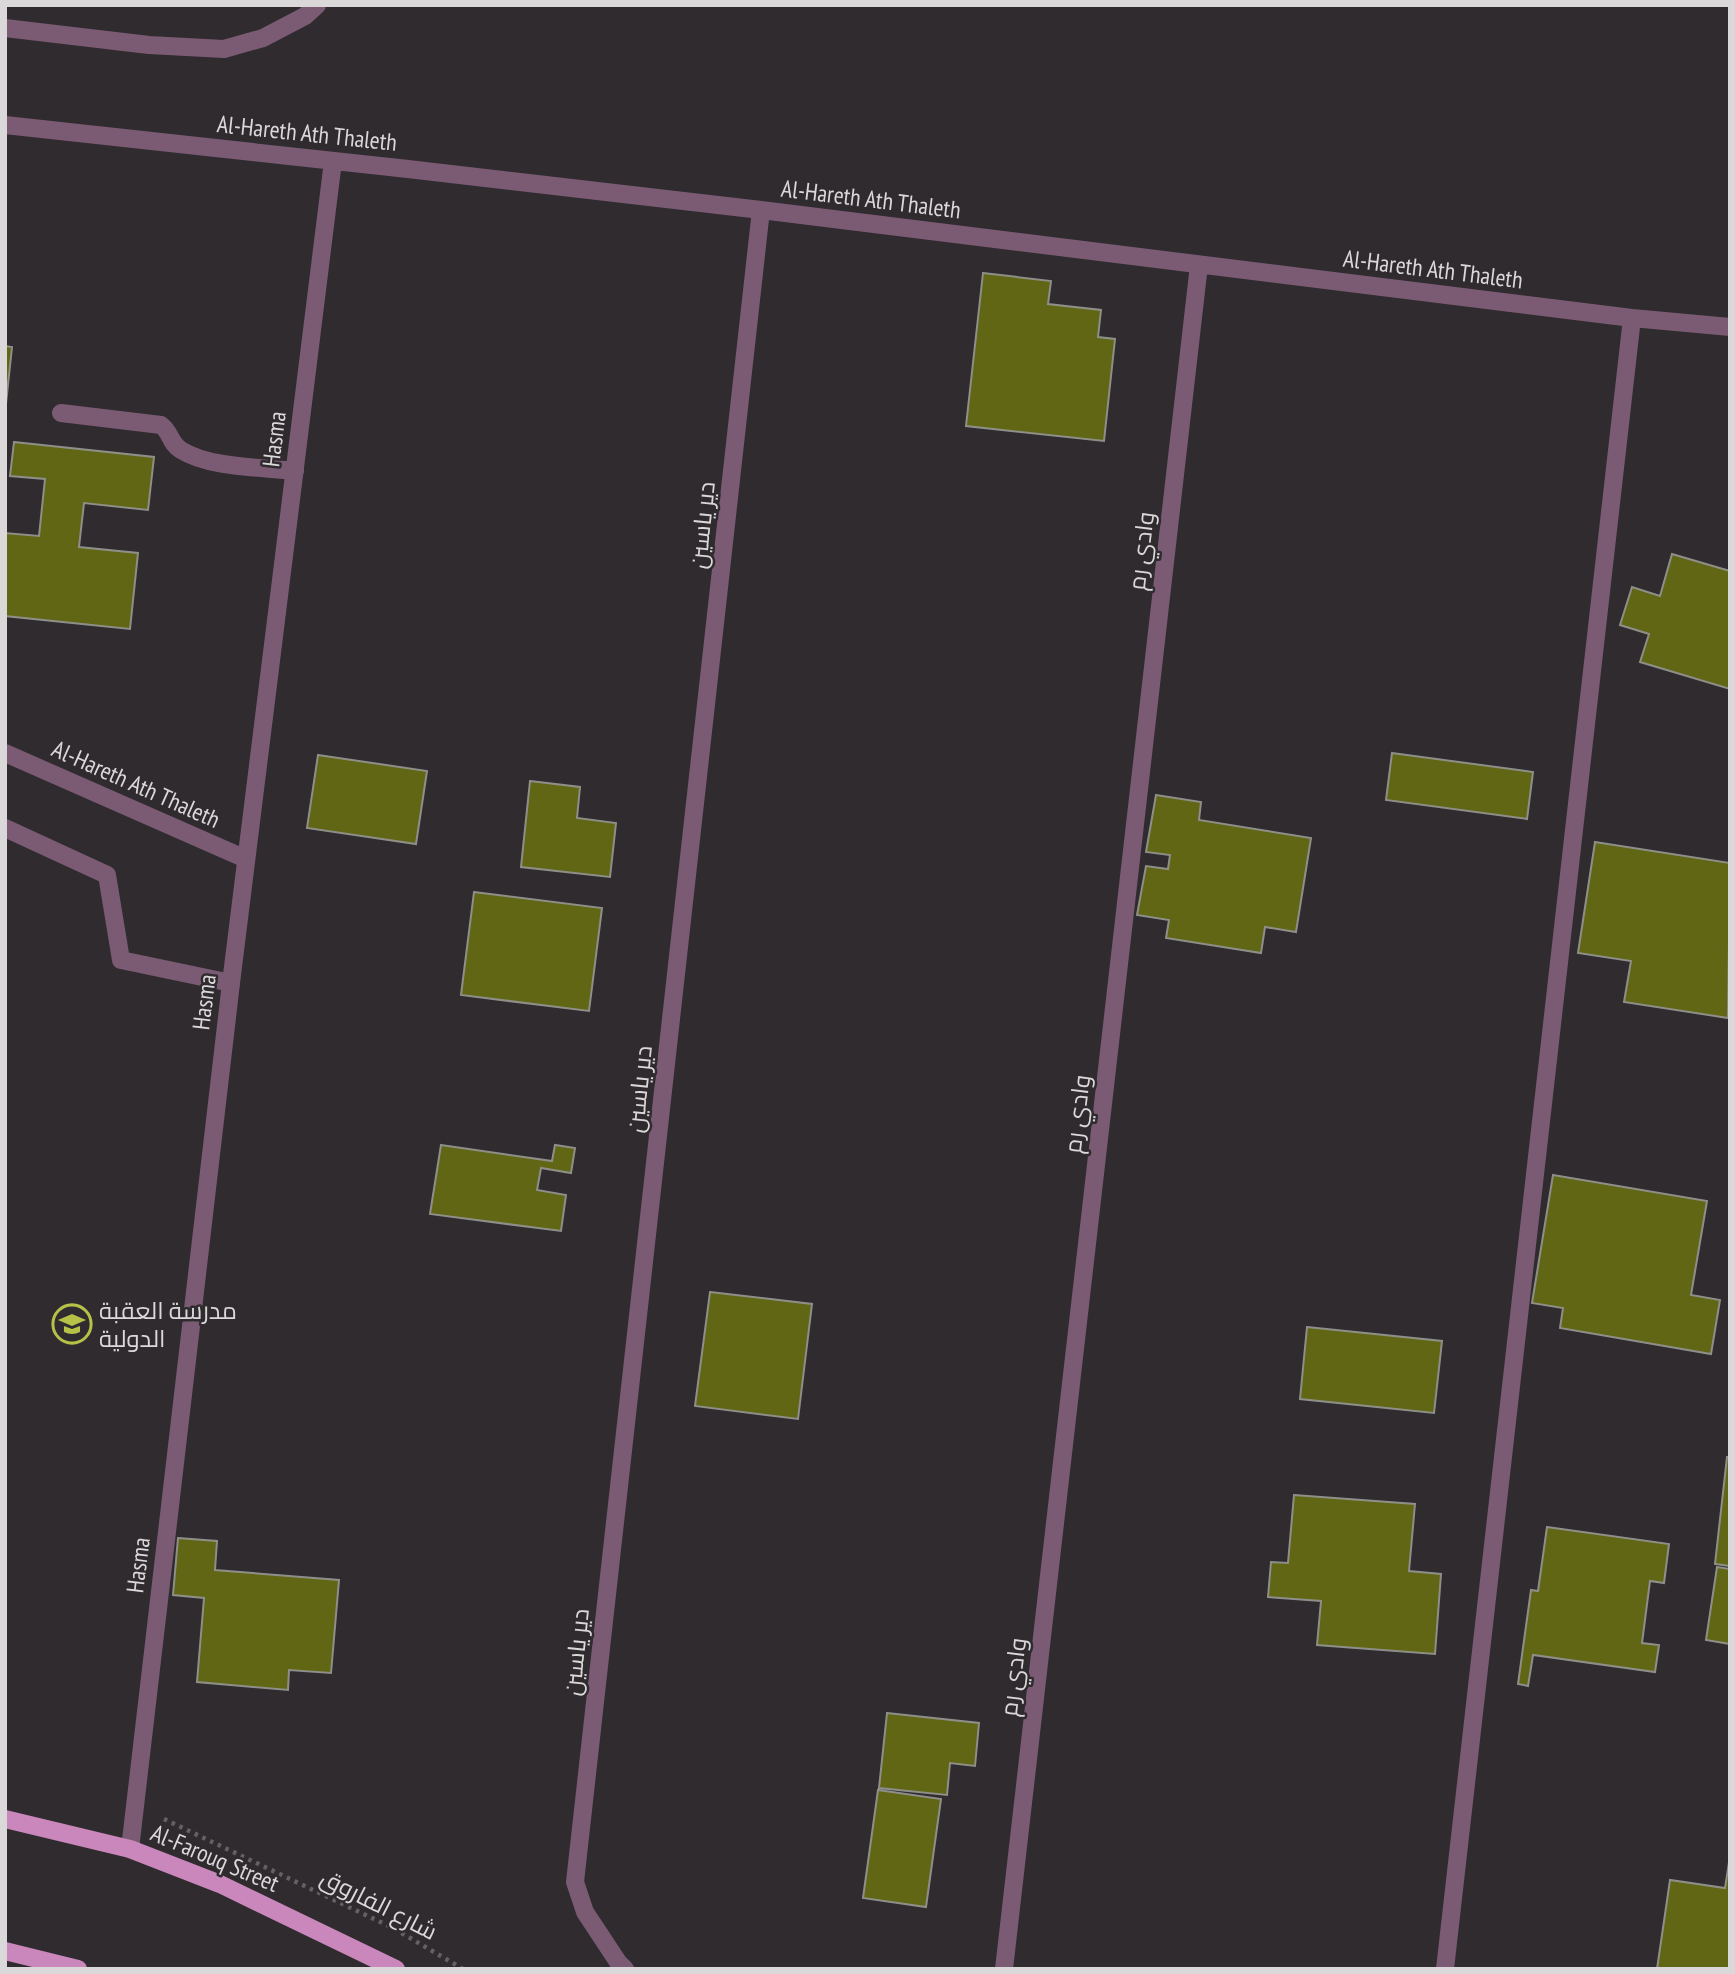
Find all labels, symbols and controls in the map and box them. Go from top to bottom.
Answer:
street label: Al-Hareth Ath Thaleth [216,108,398,158]
street label: Al-Hareth Ath Thaleth [779,173,963,225]
street label: Al-Hareth Ath Thaleth [1341,243,1525,295]
street label: Hasma [255,409,293,469]
street label: دير ياسين [682,480,722,570]
street label: وادي رم [1121,510,1164,592]
street label: Al-Hareth Ath Thaleth [47,733,225,835]
street label: Hasma [185,972,223,1032]
street label: دير ياسين [619,1044,659,1134]
street label: وادي رم [1057,1073,1100,1155]
place label: مدرسة العقبة الدولية [99,1295,237,1354]
school or university icon: مدرسة العقبة الدولية [51,1303,93,1345]
street label: Hasma [119,1535,157,1595]
street label: دير ياسين [556,1607,596,1697]
street label: وادي رم [993,1636,1036,1718]
street label: Al-Farouq Street [146,1817,284,1899]
street label: شارع الفاروق [315,1861,443,1948]

